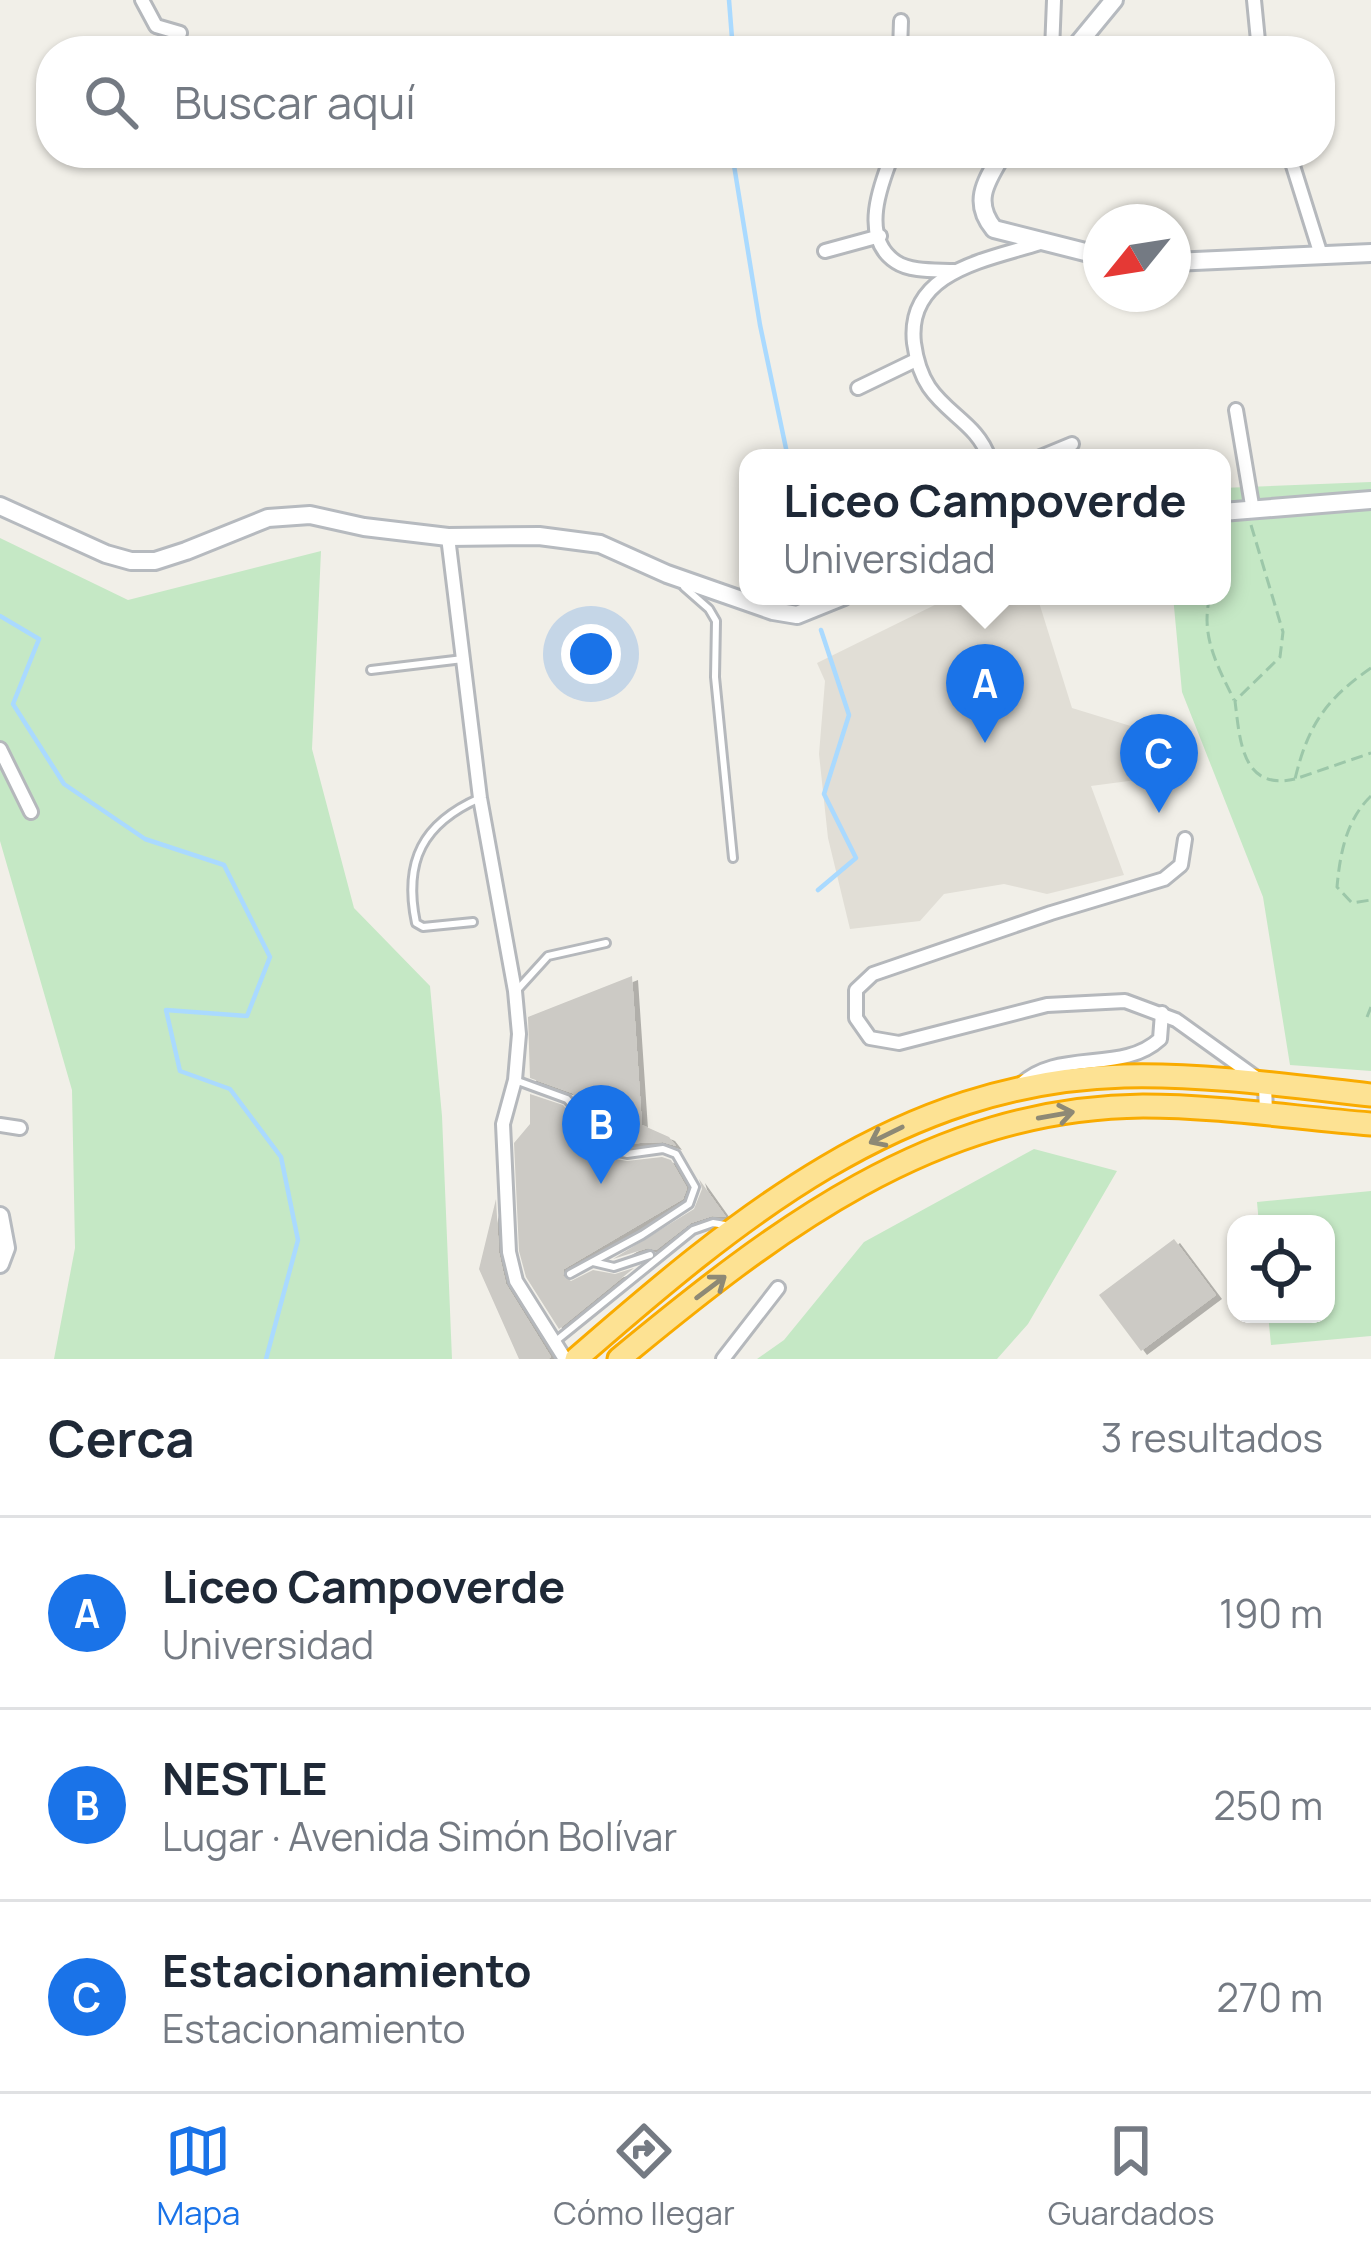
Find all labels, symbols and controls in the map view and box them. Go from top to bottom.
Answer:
search box [36,36,1335,168]
icon: search [78,69,144,135]
text: Buscar aquí [174,71,416,133]
north arrow [1083,204,1191,312]
popup [739,449,1231,605]
text: Liceo Campoverde [783,469,1187,531]
text: Universidad [783,531,996,585]
your location [561,624,621,684]
pin: A [946,644,1024,743]
pin: C [1120,714,1198,813]
pin: B [562,1085,640,1184]
one-way arrow [1035,1102,1074,1125]
one-way arrow [869,1125,905,1147]
map controls [1227,1215,1335,1323]
button: locate [1227,1215,1335,1323]
one-way arrow [694,1274,727,1300]
text: Cerca [48,1403,195,1472]
text: 3 resultados [1101,1410,1323,1464]
text: Liceo Campoverde [162,1555,565,1617]
text: A [74,1586,100,1640]
text: 190 m [1219,1586,1323,1640]
text: Universidad [162,1617,374,1671]
text: NESTLE [162,1747,328,1809]
text: B [75,1778,99,1832]
text: 250 m [1214,1778,1323,1832]
text: Lugar · Avenida Simón Bolívar [162,1809,677,1863]
text: Estacionamiento [162,1939,532,2001]
text: C [73,1970,101,2024]
text: 270 m [1217,1970,1323,2024]
text: Estacionamiento [162,2001,465,2055]
tab: Mapa [156,2118,240,2235]
tab: Cómo llegar [553,2118,735,2235]
tab: Guardados [1048,2118,1215,2235]

